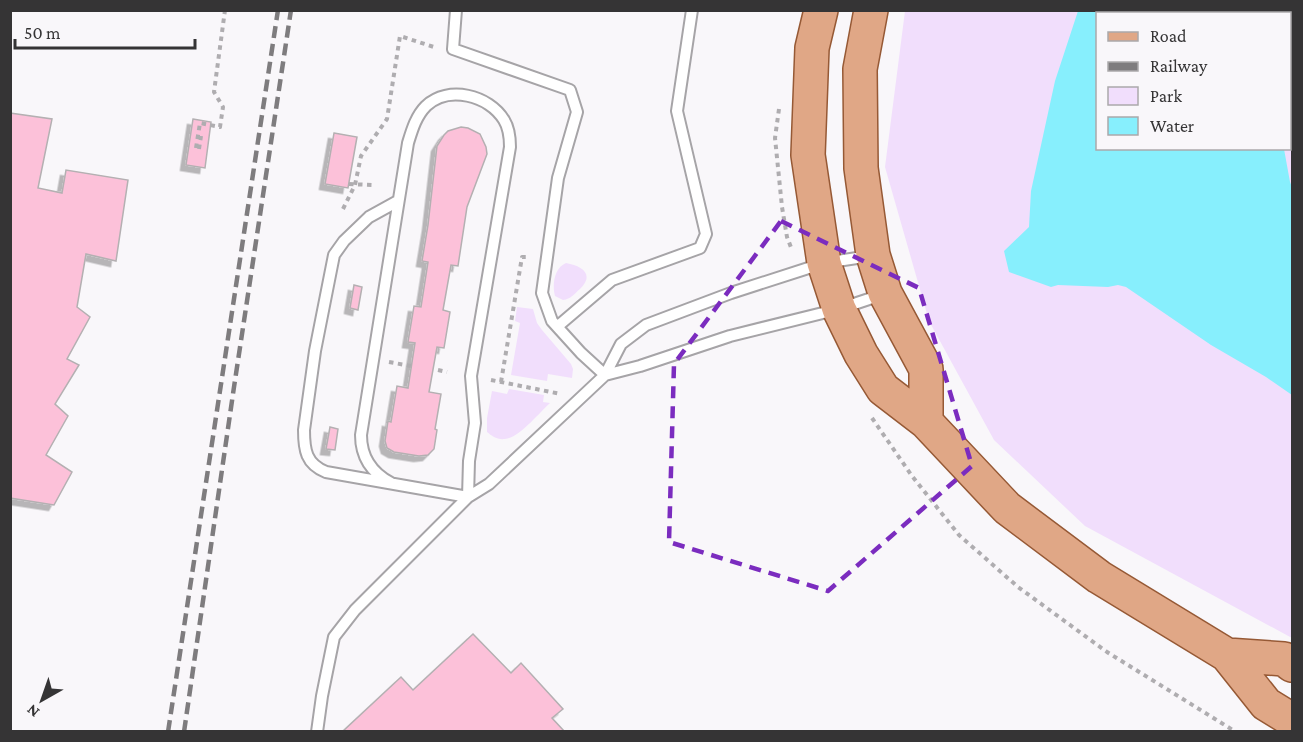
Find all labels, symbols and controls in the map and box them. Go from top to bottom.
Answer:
scale bar [15,12,195,50]
legend [1096,12,1291,150]
text: 50 m [24,23,61,43]
text: Road [1150,26,1187,46]
text: Railway [1150,56,1208,76]
text: Park [1150,86,1182,106]
text: Water [1150,116,1195,136]
north arrow [12,670,72,730]
text: N [23,701,42,721]

